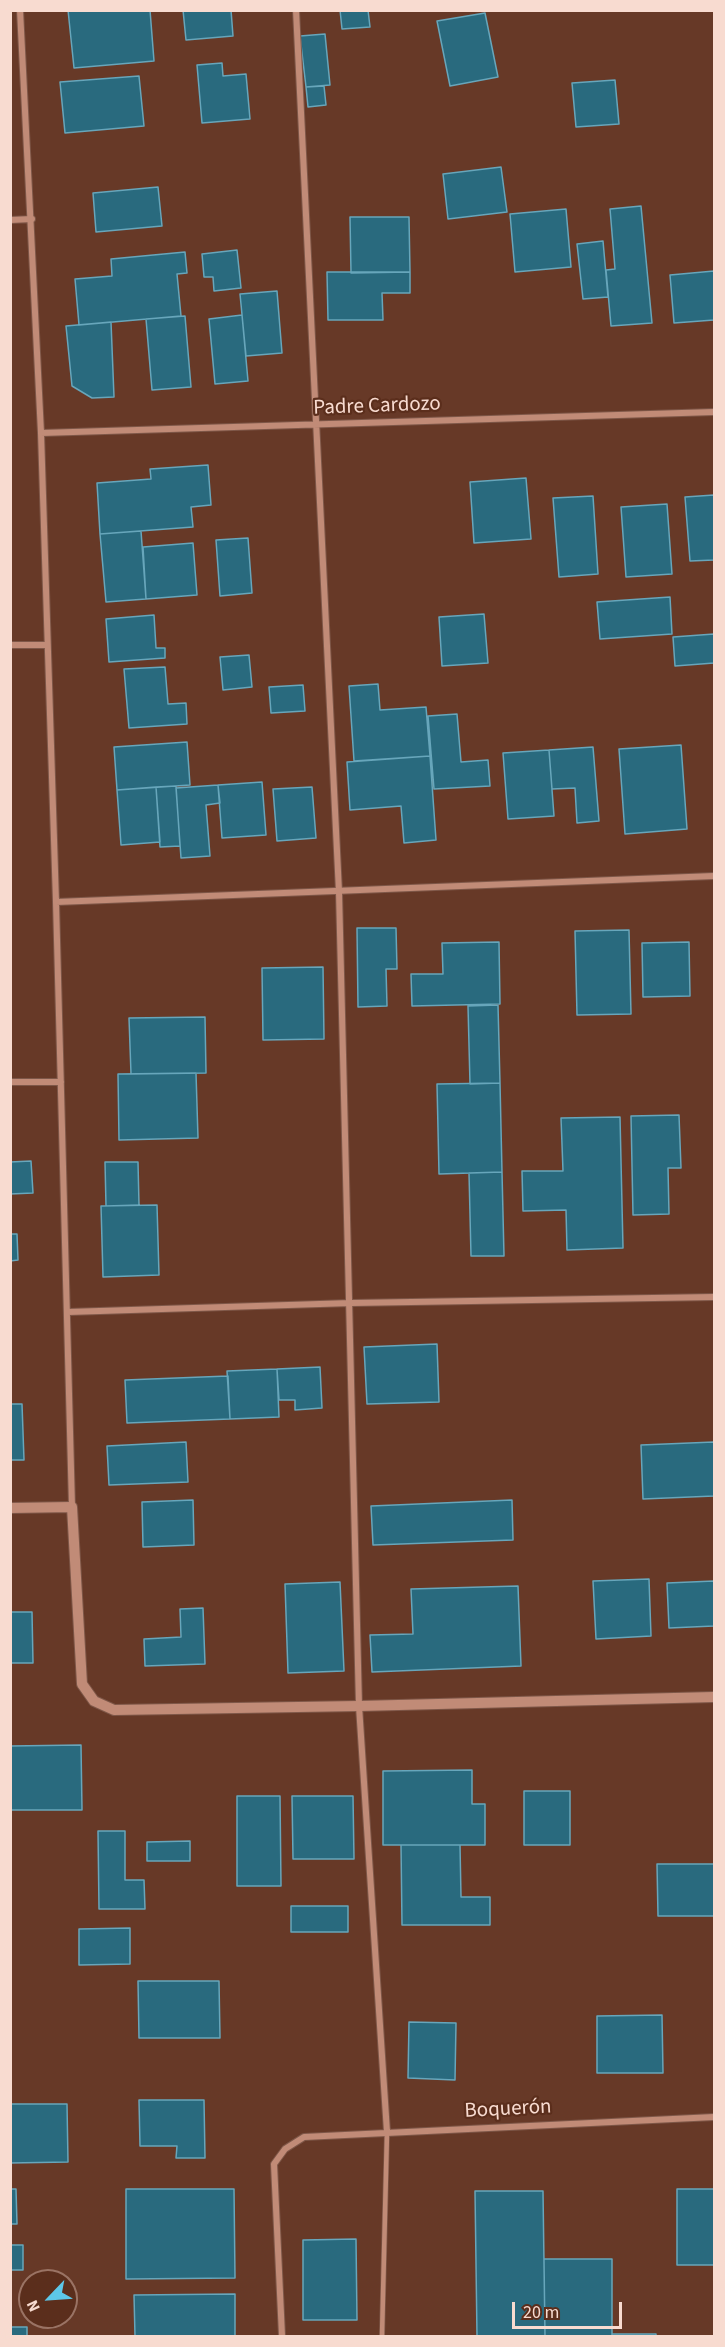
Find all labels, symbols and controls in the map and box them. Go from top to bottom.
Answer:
street label: Padre Cardozo [313,392,441,422]
street label: Boquerón [464,2095,552,2125]
north arrow [18,2269,78,2329]
scale bar [515,2290,624,2328]
text: N [21,2296,46,2315]
text: 20 m [523,2300,559,2325]

